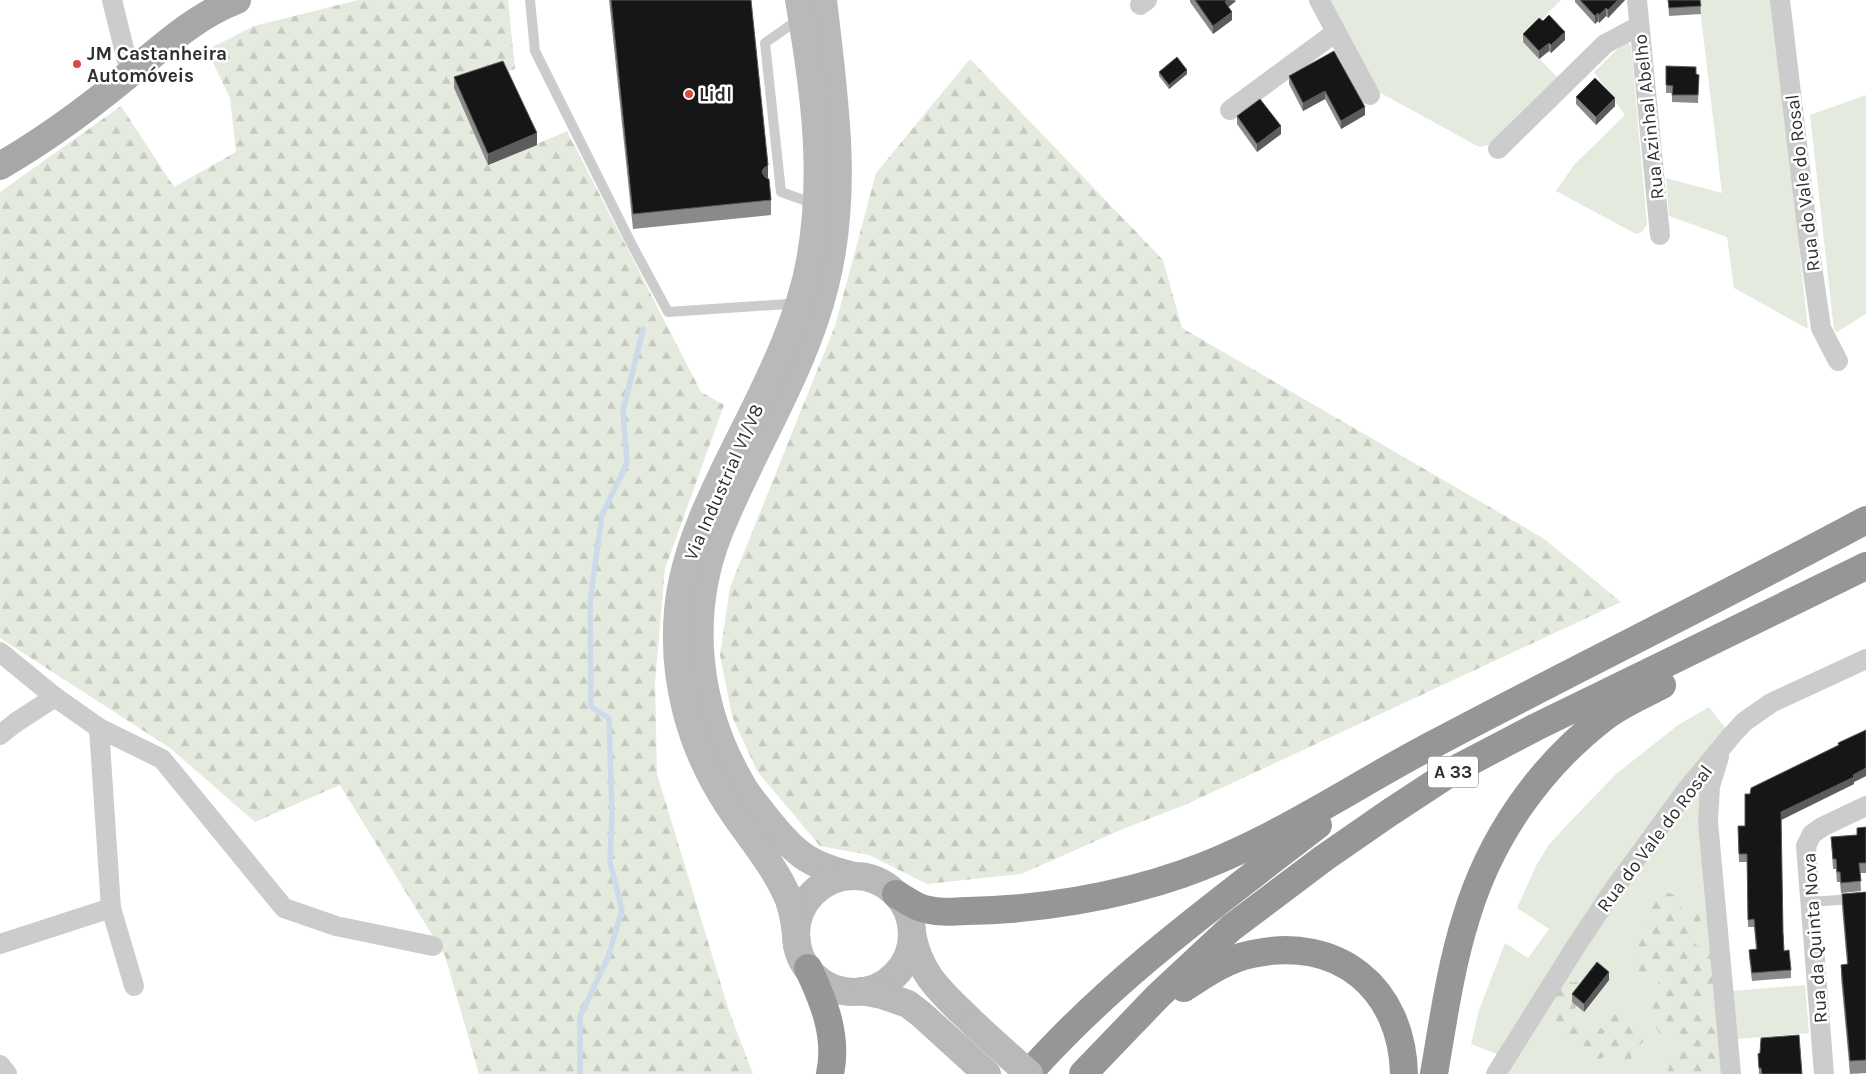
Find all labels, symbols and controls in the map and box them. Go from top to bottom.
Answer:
street label: Rua Azinhal Abelho [1629,33,1669,201]
place label: JM Castanheira Automóveis [87,43,227,87]
marker: JM Castanheira Automóveis [71,58,83,70]
place label: Lidl [699,84,732,106]
marker: Lidl [683,88,695,100]
street label: Rua do Vale do Rosal [1781,93,1825,273]
street label: Via Industrial V1/V8 [680,401,768,564]
road number: A 33 [1428,756,1478,788]
street label: Rua do Vale do Rosal [1592,761,1717,916]
street label: Rua da Quinta Nova [1798,852,1832,1024]

